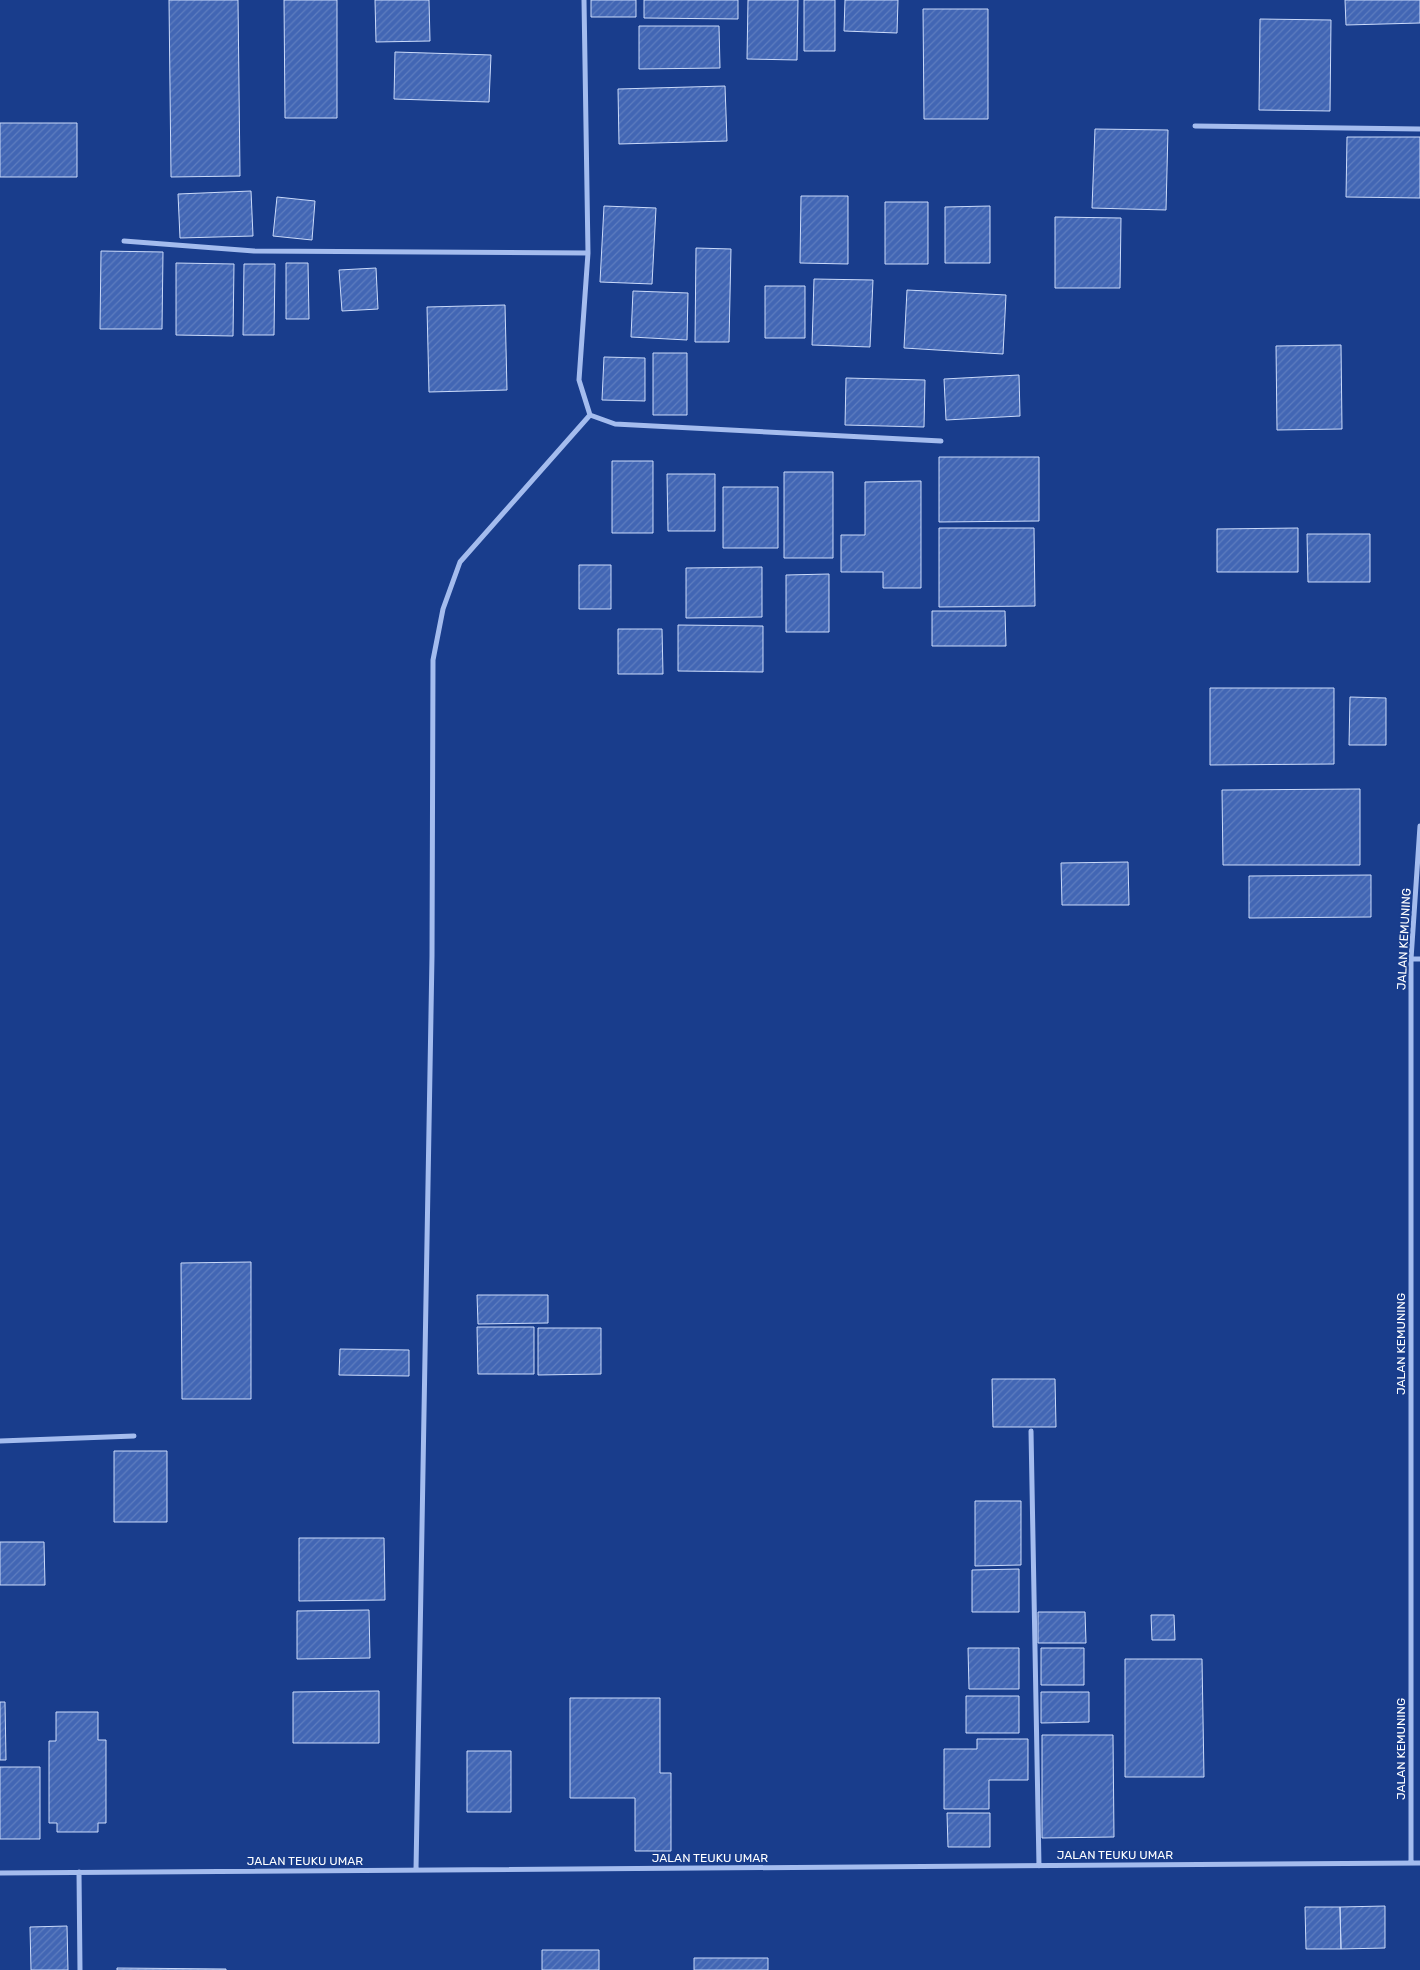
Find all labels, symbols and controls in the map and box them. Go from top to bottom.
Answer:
street label: JALAN KEMUNING [1394,888,1414,990]
street label: JALAN KEMUNING [1394,1293,1408,1395]
street label: JALAN KEMUNING [1394,1698,1408,1800]
street label: JALAN TEUKU UMAR [1057,1848,1173,1862]
street label: JALAN TEUKU UMAR [652,1851,768,1865]
street label: JALAN TEUKU UMAR [247,1854,363,1868]

